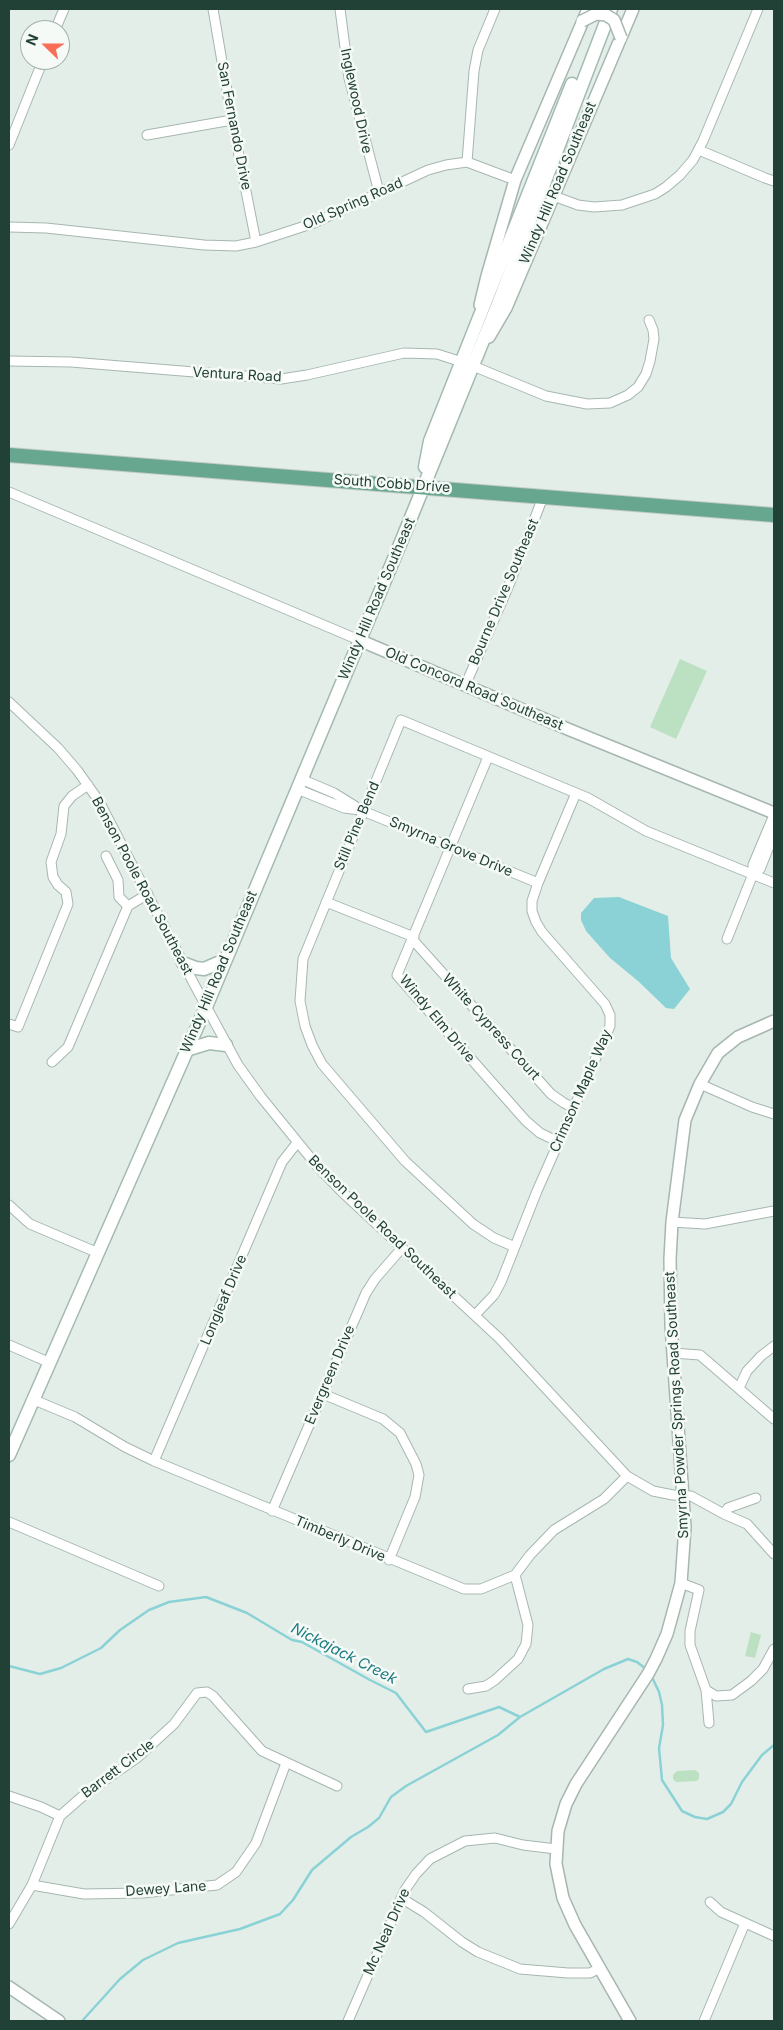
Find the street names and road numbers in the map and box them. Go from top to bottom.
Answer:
street label: Inglewood Drive [337,47,375,155]
street label: San Fernando Drive [213,60,255,192]
street label: Windy Hill Road Southeast [516,99,600,267]
street label: Old Spring Road [300,174,406,234]
street label: Ventura Road [192,364,282,386]
street label: South Cobb Drive [333,472,451,496]
street label: Windy Hill Road Southeast [335,515,419,683]
street label: Bourne Drive Southeast [466,516,542,668]
street label: Old Concord Road Southeast [382,644,566,734]
street label: Still Pine Bend [331,779,383,873]
street label: Benson Poole Road Southeast [88,794,196,978]
street label: Smyrna Grove Drive [387,813,515,881]
street label: Windy Hill Road Southeast [177,888,261,1056]
street label: White Cypress Court [439,970,543,1084]
street label: Windy Elm Drive [396,972,478,1066]
street label: Crimson Maple Way [546,1027,616,1155]
street label: Benson Poole Road Southeast [305,1152,459,1302]
street label: Longleaf Drive [197,1252,251,1348]
street label: Smyrna Powder Springs Road Southeast [662,1271,692,1539]
street label: Evergreen Drive [302,1323,358,1427]
street label: Timberly Drive [292,1512,388,1566]
street label: Barrett Circle [78,1736,158,1802]
street label: Dewey Lane [125,1878,207,1900]
street label: Mc Neal Drive [360,1886,414,1978]

